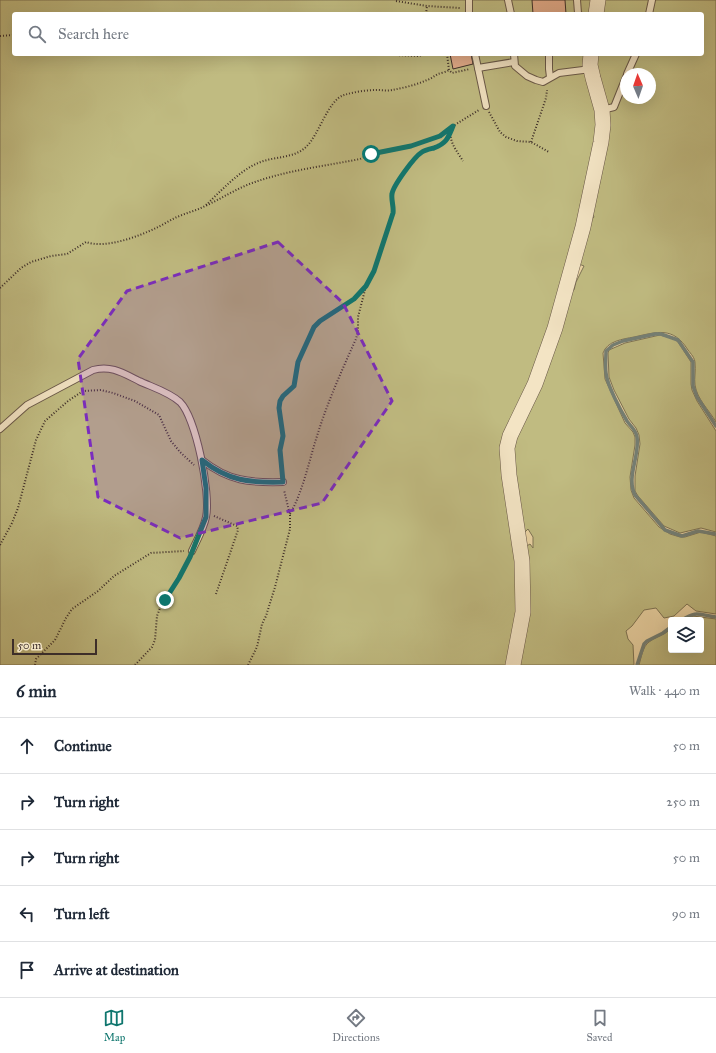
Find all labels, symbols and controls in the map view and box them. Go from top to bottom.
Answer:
search box [12,12,704,56]
icon: search [26,23,48,45]
text: Search here [58,25,129,43]
north arrow [620,68,656,104]
route start [362,145,380,163]
route end [156,591,174,609]
map controls [668,617,704,653]
button: layers [668,617,704,653]
scale bar [12,637,97,656]
text: 50 m [18,639,41,652]
text: 6 min [16,681,57,702]
text: Walk · 440 m [629,683,700,699]
icon: ahead [16,735,38,757]
text: Continue [54,737,112,755]
text: 50 m [673,738,700,754]
icon: right [16,791,38,813]
text: Turn right [54,793,119,811]
text: 250 m [666,794,700,810]
icon: right [16,847,38,869]
text: Turn right [54,849,119,867]
text: 50 m [673,850,700,866]
icon: left [16,903,38,925]
text: Turn left [54,905,110,923]
text: 90 m [672,906,700,922]
icon: arrive [16,959,38,981]
text: Arrive at destination [54,961,179,979]
tab: Map [103,1007,125,1044]
tab: Directions [332,1007,380,1044]
tab: Saved [586,1007,613,1044]

